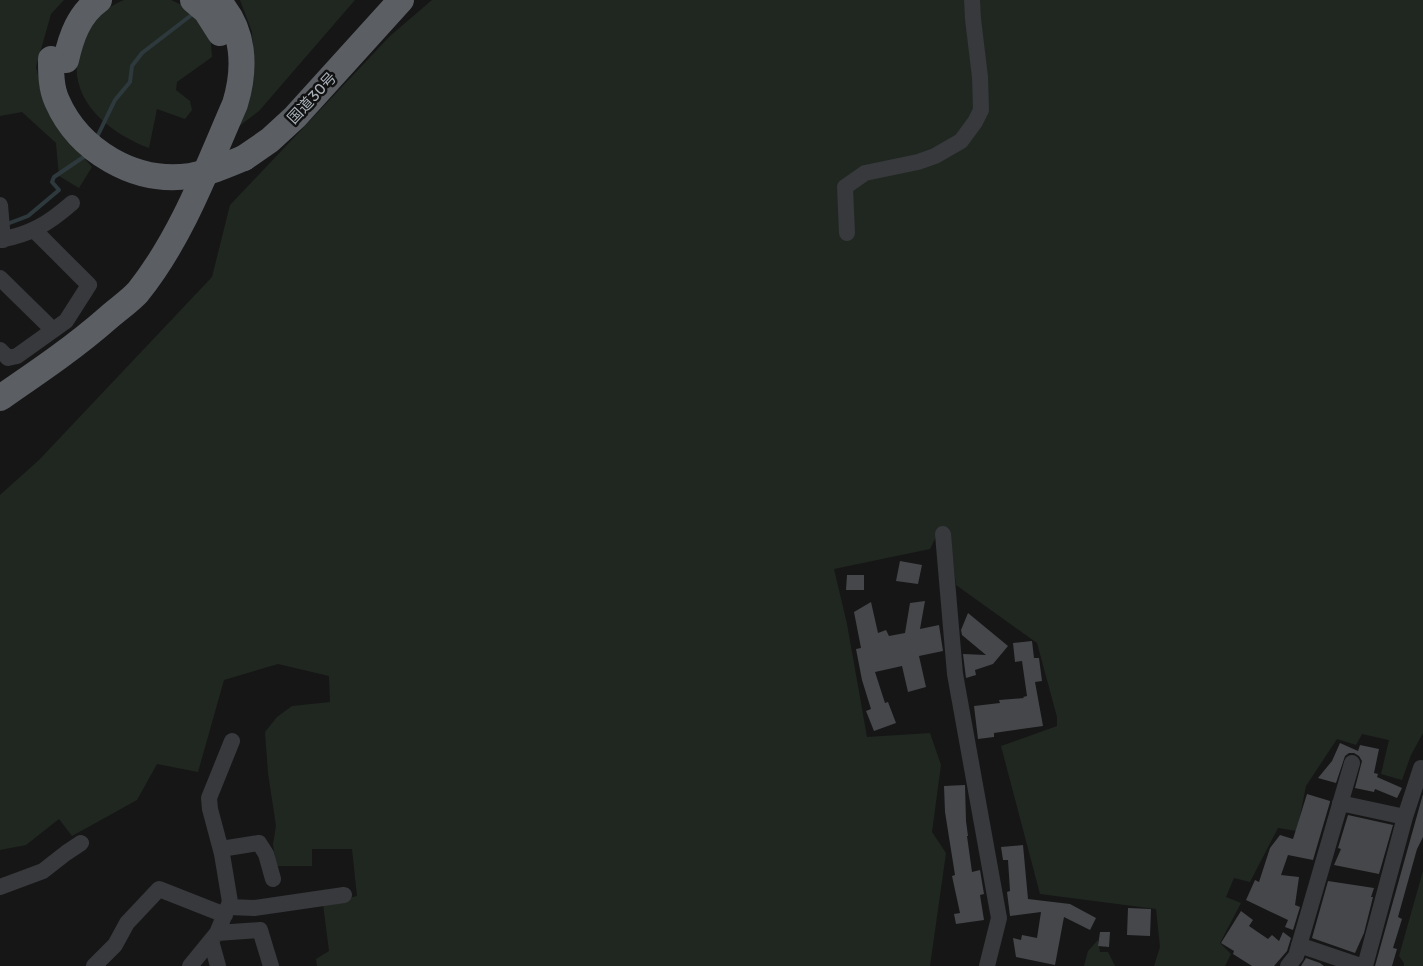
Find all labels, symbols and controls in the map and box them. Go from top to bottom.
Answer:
street label: 国道30号 [284,69,340,127]

